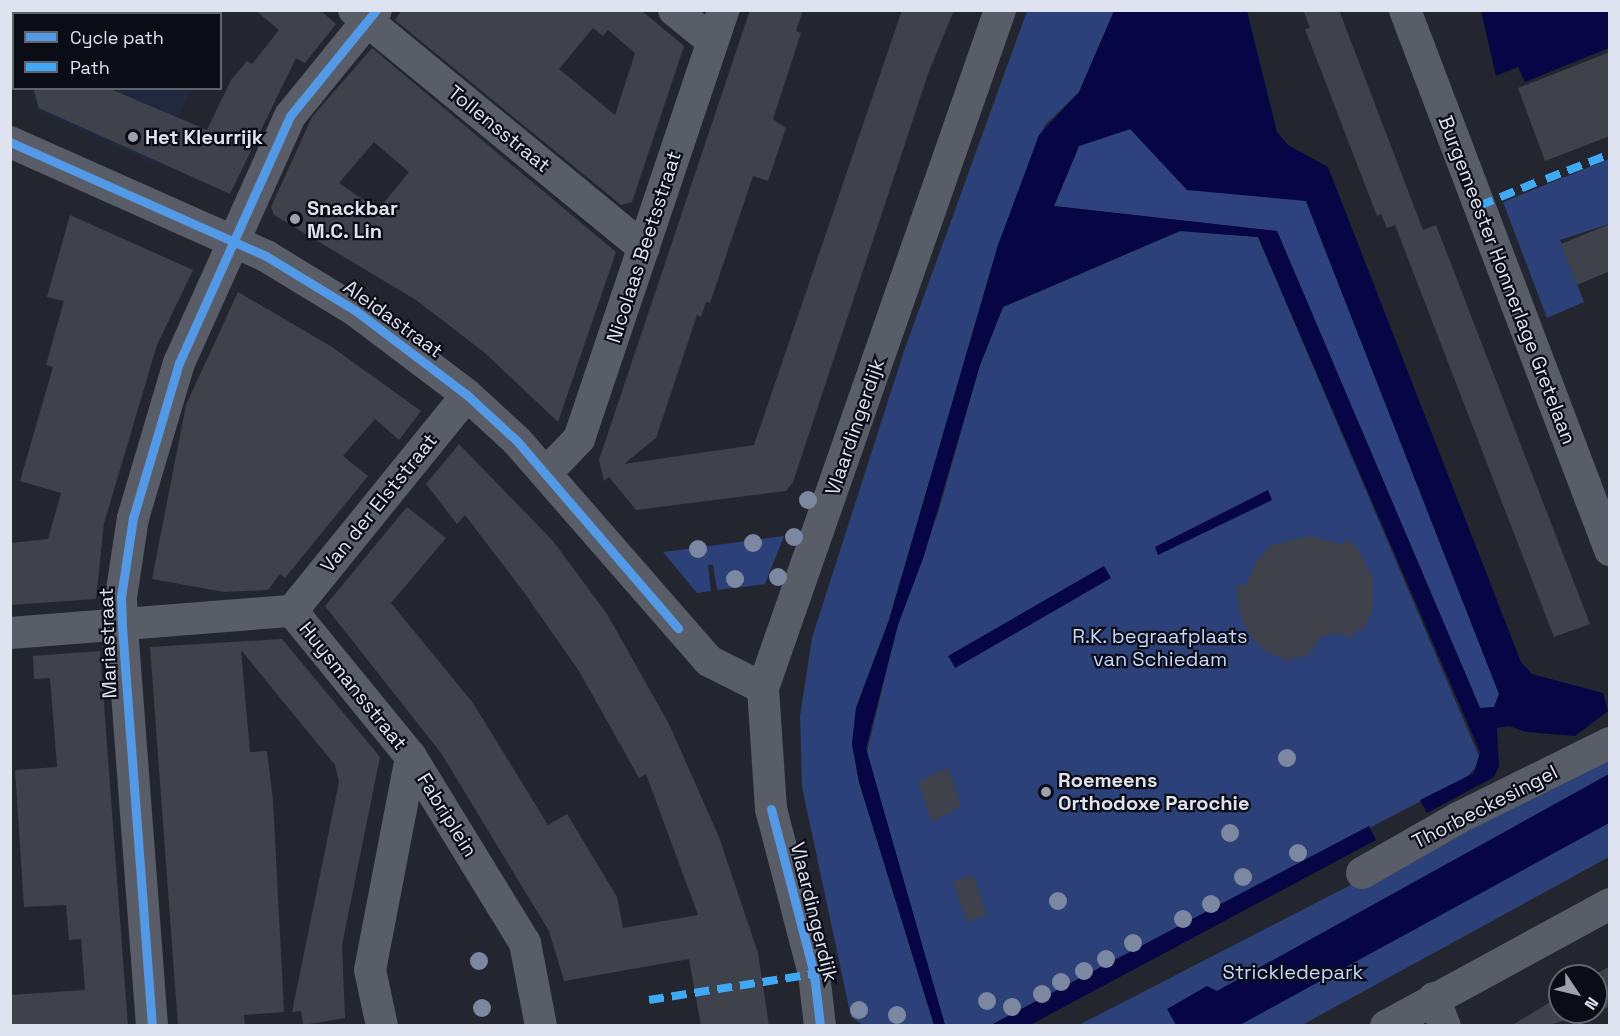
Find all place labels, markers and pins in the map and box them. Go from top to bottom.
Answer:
place label: Het Kleurrijk [145,125,263,149]
marker: Het Kleurrijk [126,130,140,144]
place label: Snackbar M.C. Lin [307,196,398,243]
marker: Snackbar M.C. Lin [288,212,302,226]
place label: Roemeens Orthodoxe Parochie [1058,768,1249,815]
marker: Roemeens Orthodoxe Parochie [1039,785,1053,799]

